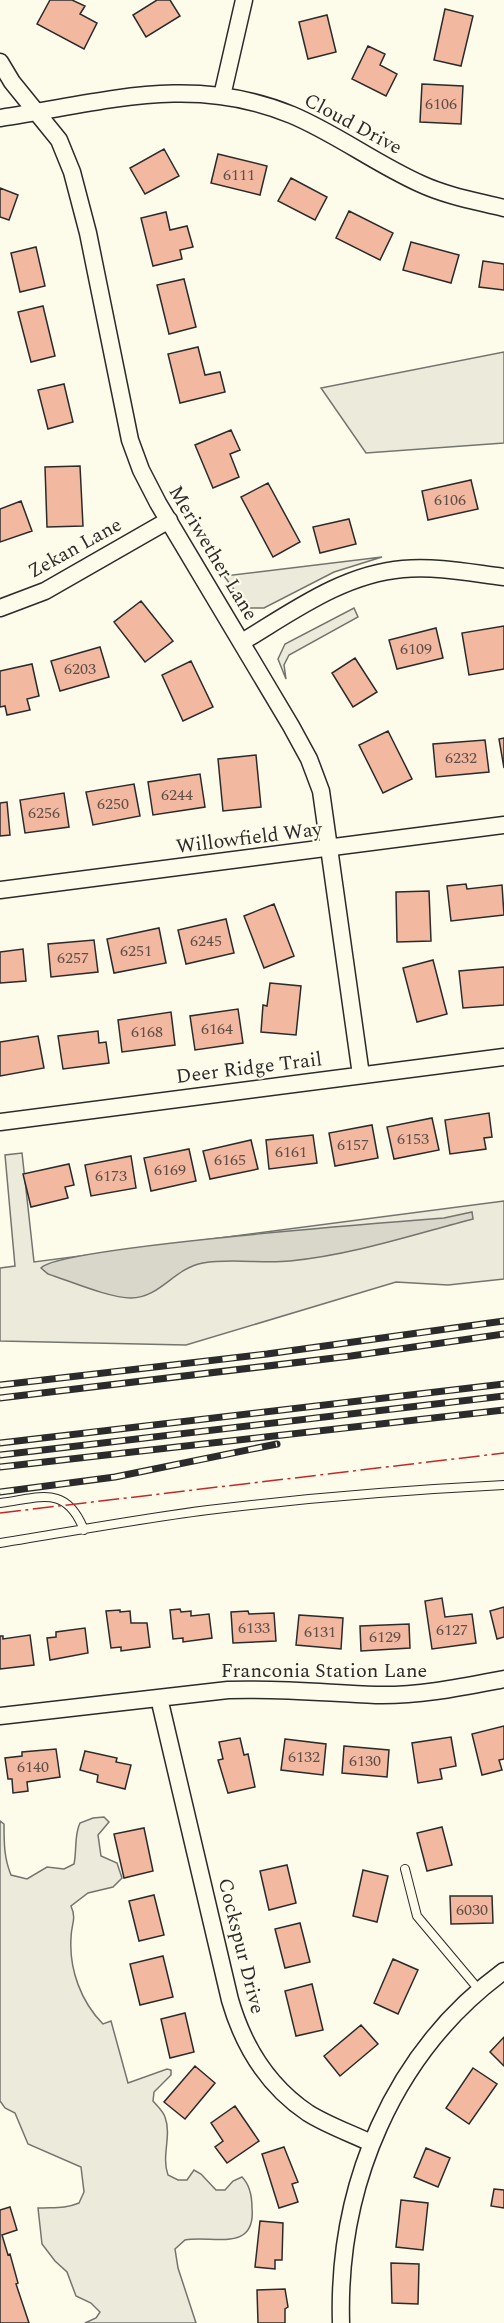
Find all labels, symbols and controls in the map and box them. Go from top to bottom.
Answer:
street label: Cloud Drive [298,85,408,163]
house number: 6106 [425,92,457,116]
house number: 6111 [223,163,255,187]
street label: Meriwether Lane [161,480,265,626]
house number: 6106 [434,488,466,512]
street label: Zekan Lane [23,510,127,586]
house number: 6109 [400,637,432,661]
house number: 6203 [64,657,96,681]
house number: 6232 [445,746,477,770]
house number: 6244 [161,783,193,807]
house number: 6250 [97,792,129,816]
house number: 6256 [28,801,60,825]
street label: Willowfield Way [174,814,325,862]
house number: 6245 [190,929,222,953]
house number: 6251 [120,939,152,963]
house number: 6257 [57,946,89,970]
house number: 6164 [201,1017,233,1041]
house number: 6168 [131,1020,163,1044]
street label: Deer Ridge Trail [174,1044,324,1092]
house number: 6153 [397,1127,429,1151]
house number: 6157 [337,1133,369,1157]
house number: 6161 [275,1140,307,1164]
house number: 6165 [214,1148,246,1172]
house number: 6169 [154,1158,186,1182]
house number: 6173 [95,1164,127,1188]
house number: 6133 [238,1616,270,1640]
house number: 6127 [436,1618,468,1642]
house number: 6131 [304,1620,336,1644]
house number: 6129 [369,1625,401,1649]
street label: Franconia Station Lane [221,1656,427,1686]
house number: 6132 [288,1745,320,1769]
house number: 6130 [349,1749,381,1773]
house number: 6140 [17,1755,49,1779]
street label: Cockspur Drive [210,1875,272,2017]
house number: 6030 [456,1898,488,1922]

